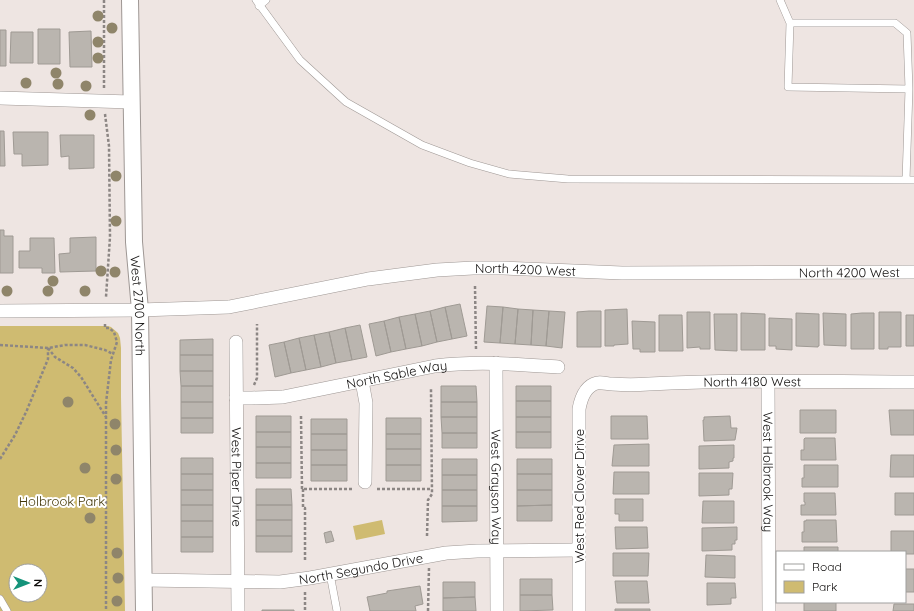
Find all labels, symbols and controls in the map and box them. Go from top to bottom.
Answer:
street label: West 2700 North [127,255,149,356]
street label: North 4200 West [475,260,576,279]
street label: North 4200 West [799,264,900,280]
street label: North Sable Way [345,357,448,392]
street label: North 4180 West [703,373,801,390]
street label: West Holbrook Way [760,412,777,532]
street label: West Piper Drive [229,427,245,527]
street label: West Grayson Way [488,429,505,545]
street label: West Red Clover Drive [571,429,587,563]
park label: Holbrook Park [19,493,105,509]
street label: North Segundo Drive [298,549,424,587]
legend [776,551,906,603]
text: Road [812,559,842,574]
north arrow [8,563,48,603]
text: N [31,579,45,587]
text: Park [812,579,837,594]

